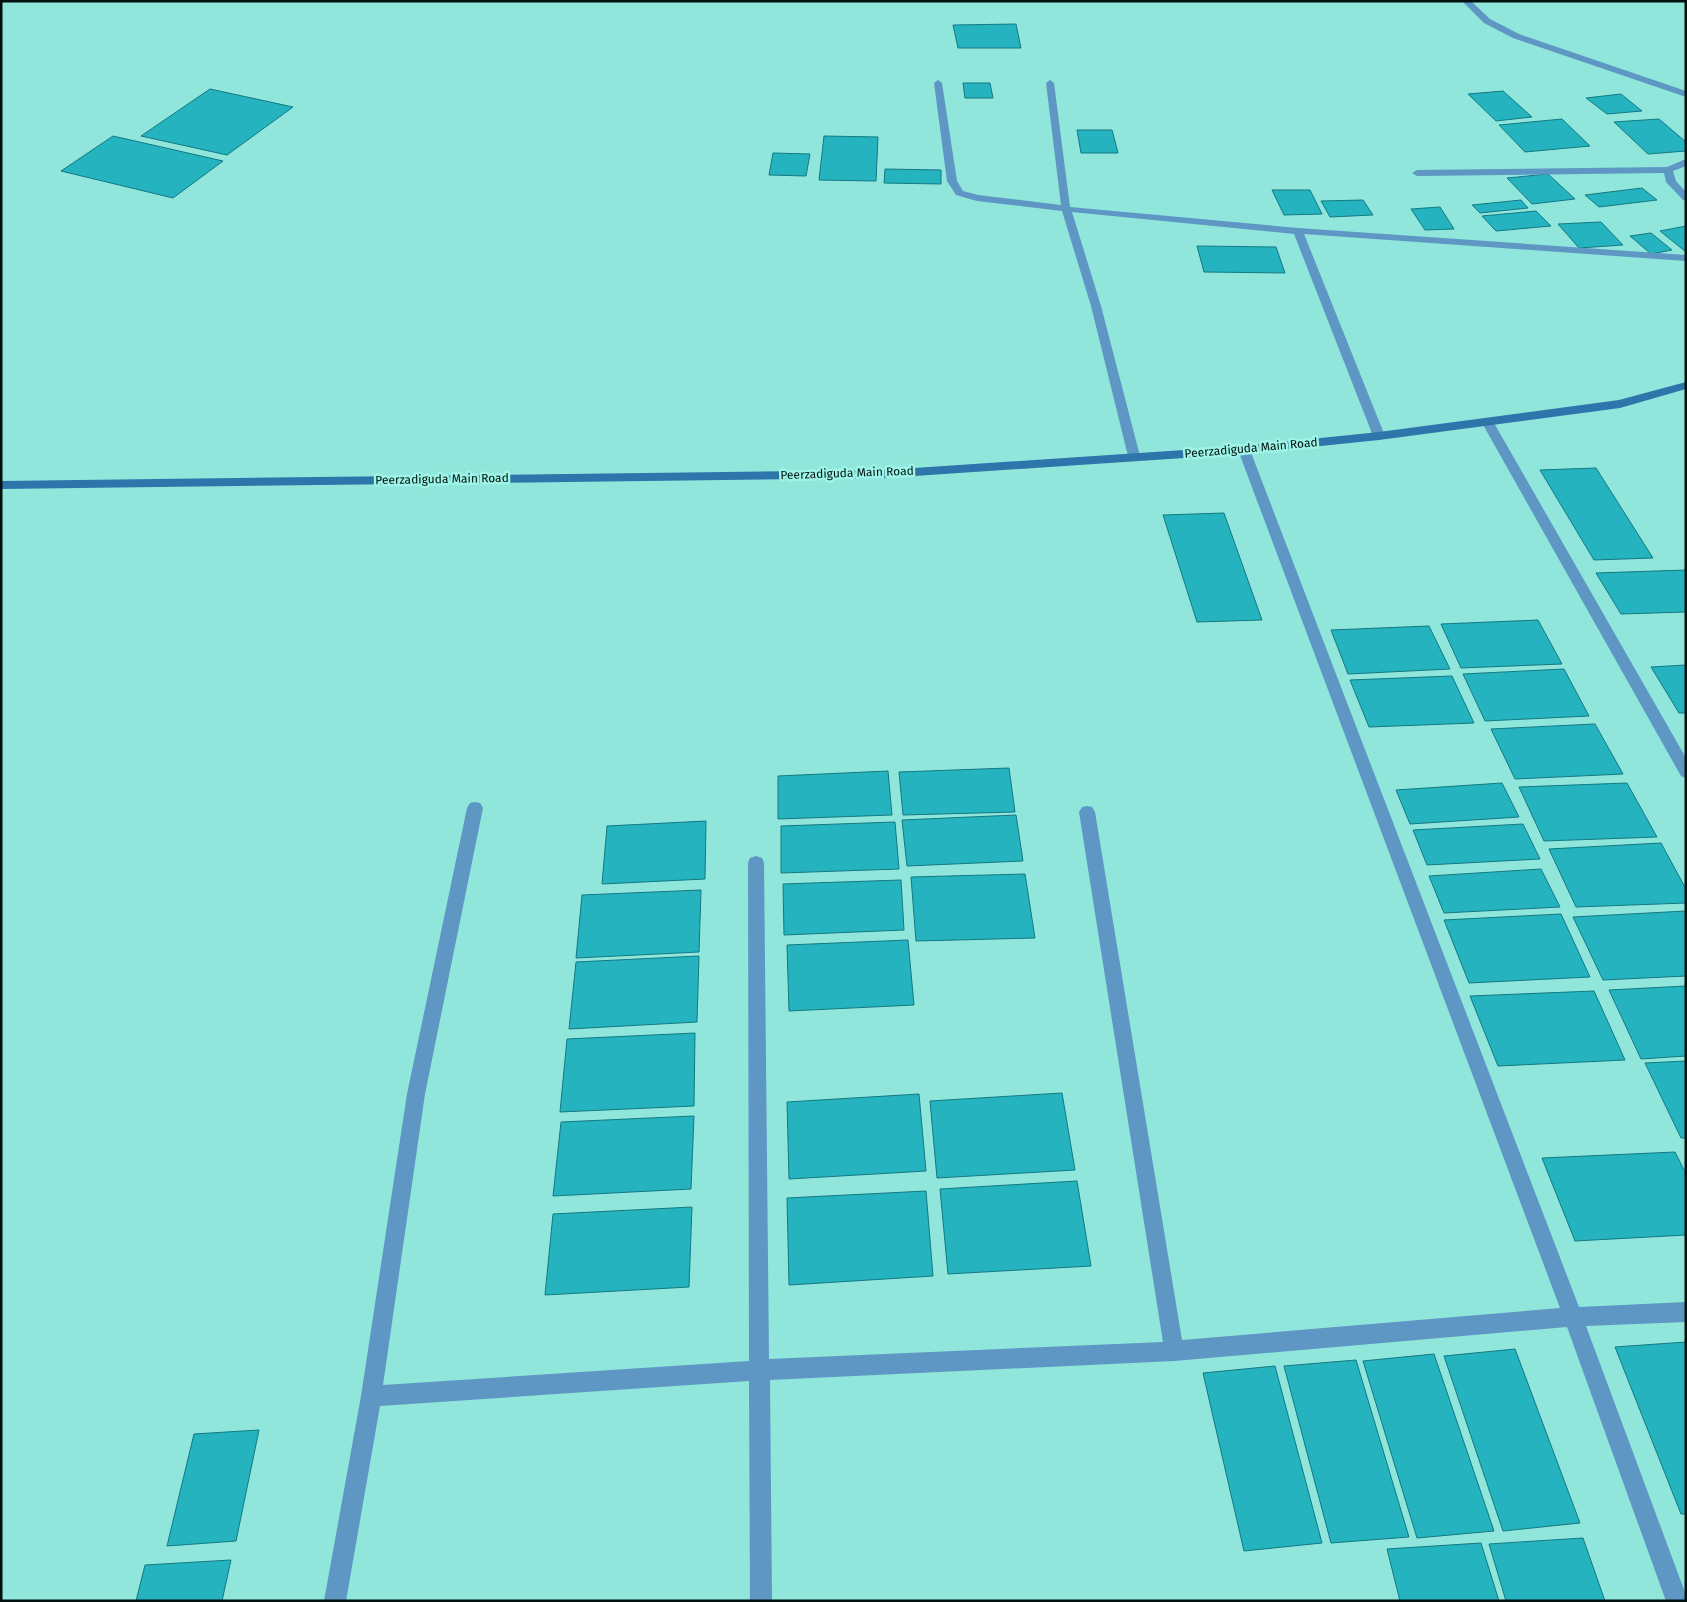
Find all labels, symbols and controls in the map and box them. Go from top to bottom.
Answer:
street label: Peerzadiguda Main Road [1184,435,1318,461]
street label: Peerzadiguda Main Road [780,464,914,482]
street label: Peerzadiguda Main Road [375,471,509,487]

